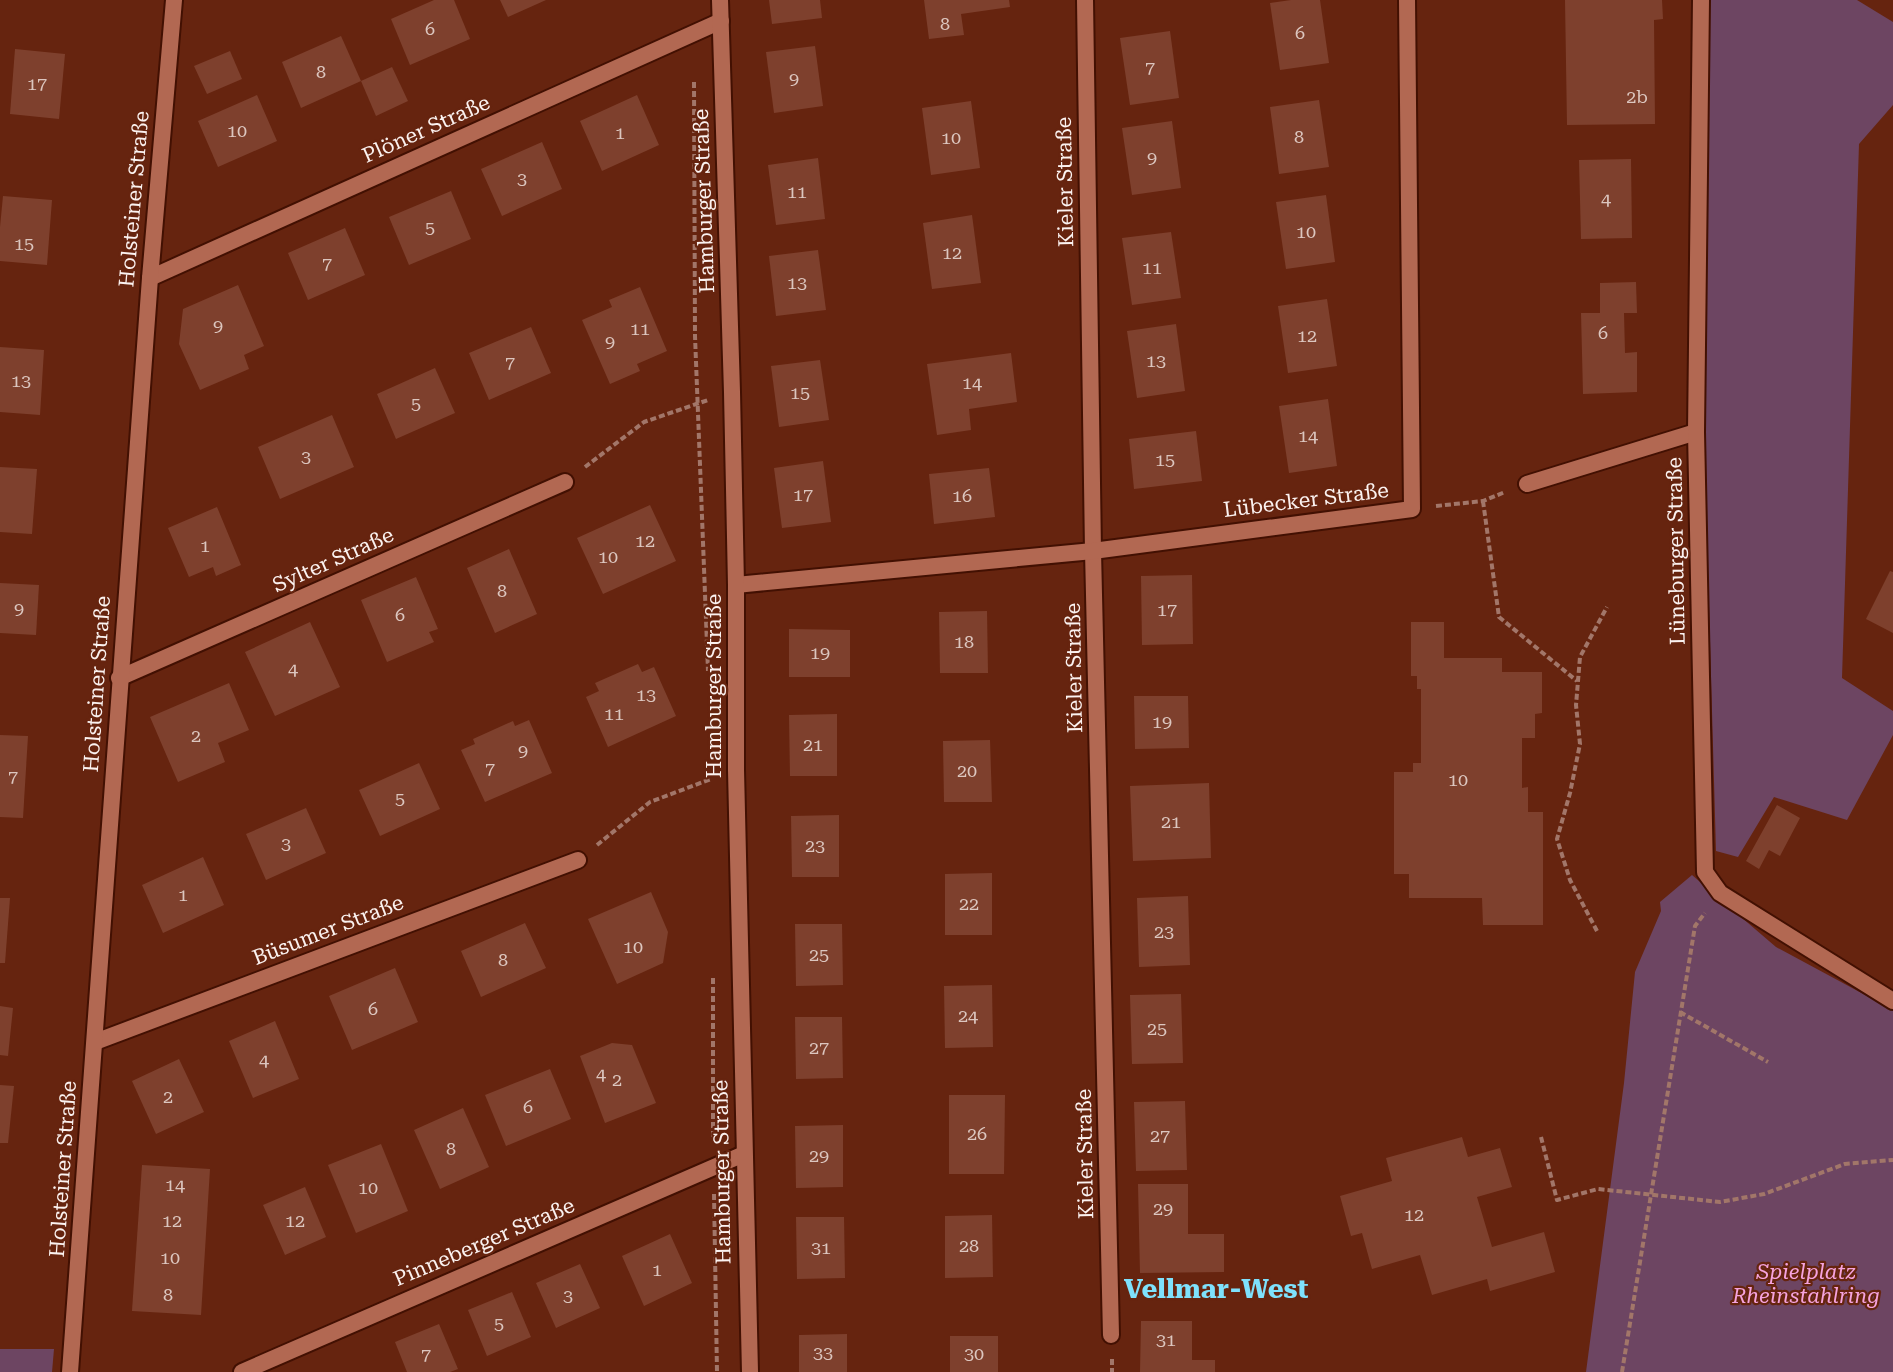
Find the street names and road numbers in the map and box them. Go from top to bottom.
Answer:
street label: Plöner Straße [359,90,493,168]
street label: Hamburger Straße [689,108,719,294]
street label: Holsteiner Straße [114,110,154,288]
street label: Kieler Straße [1052,117,1078,247]
street label: Lüneburger Straße [1662,457,1690,645]
street label: Lübecker Straße [1222,478,1390,522]
street label: Sylter Straße [269,523,397,597]
street label: Hamburger Straße [702,594,726,778]
street label: Holsteiner Straße [79,595,115,773]
street label: Kieler Straße [1061,603,1087,733]
street label: Büsumer Straße [249,890,407,970]
street label: Holsteiner Straße [45,1080,81,1258]
street label: Hamburger Straße [708,1080,736,1264]
street label: Kieler Straße [1072,1089,1098,1219]
street label: Pinneberger Straße [390,1193,578,1291]

